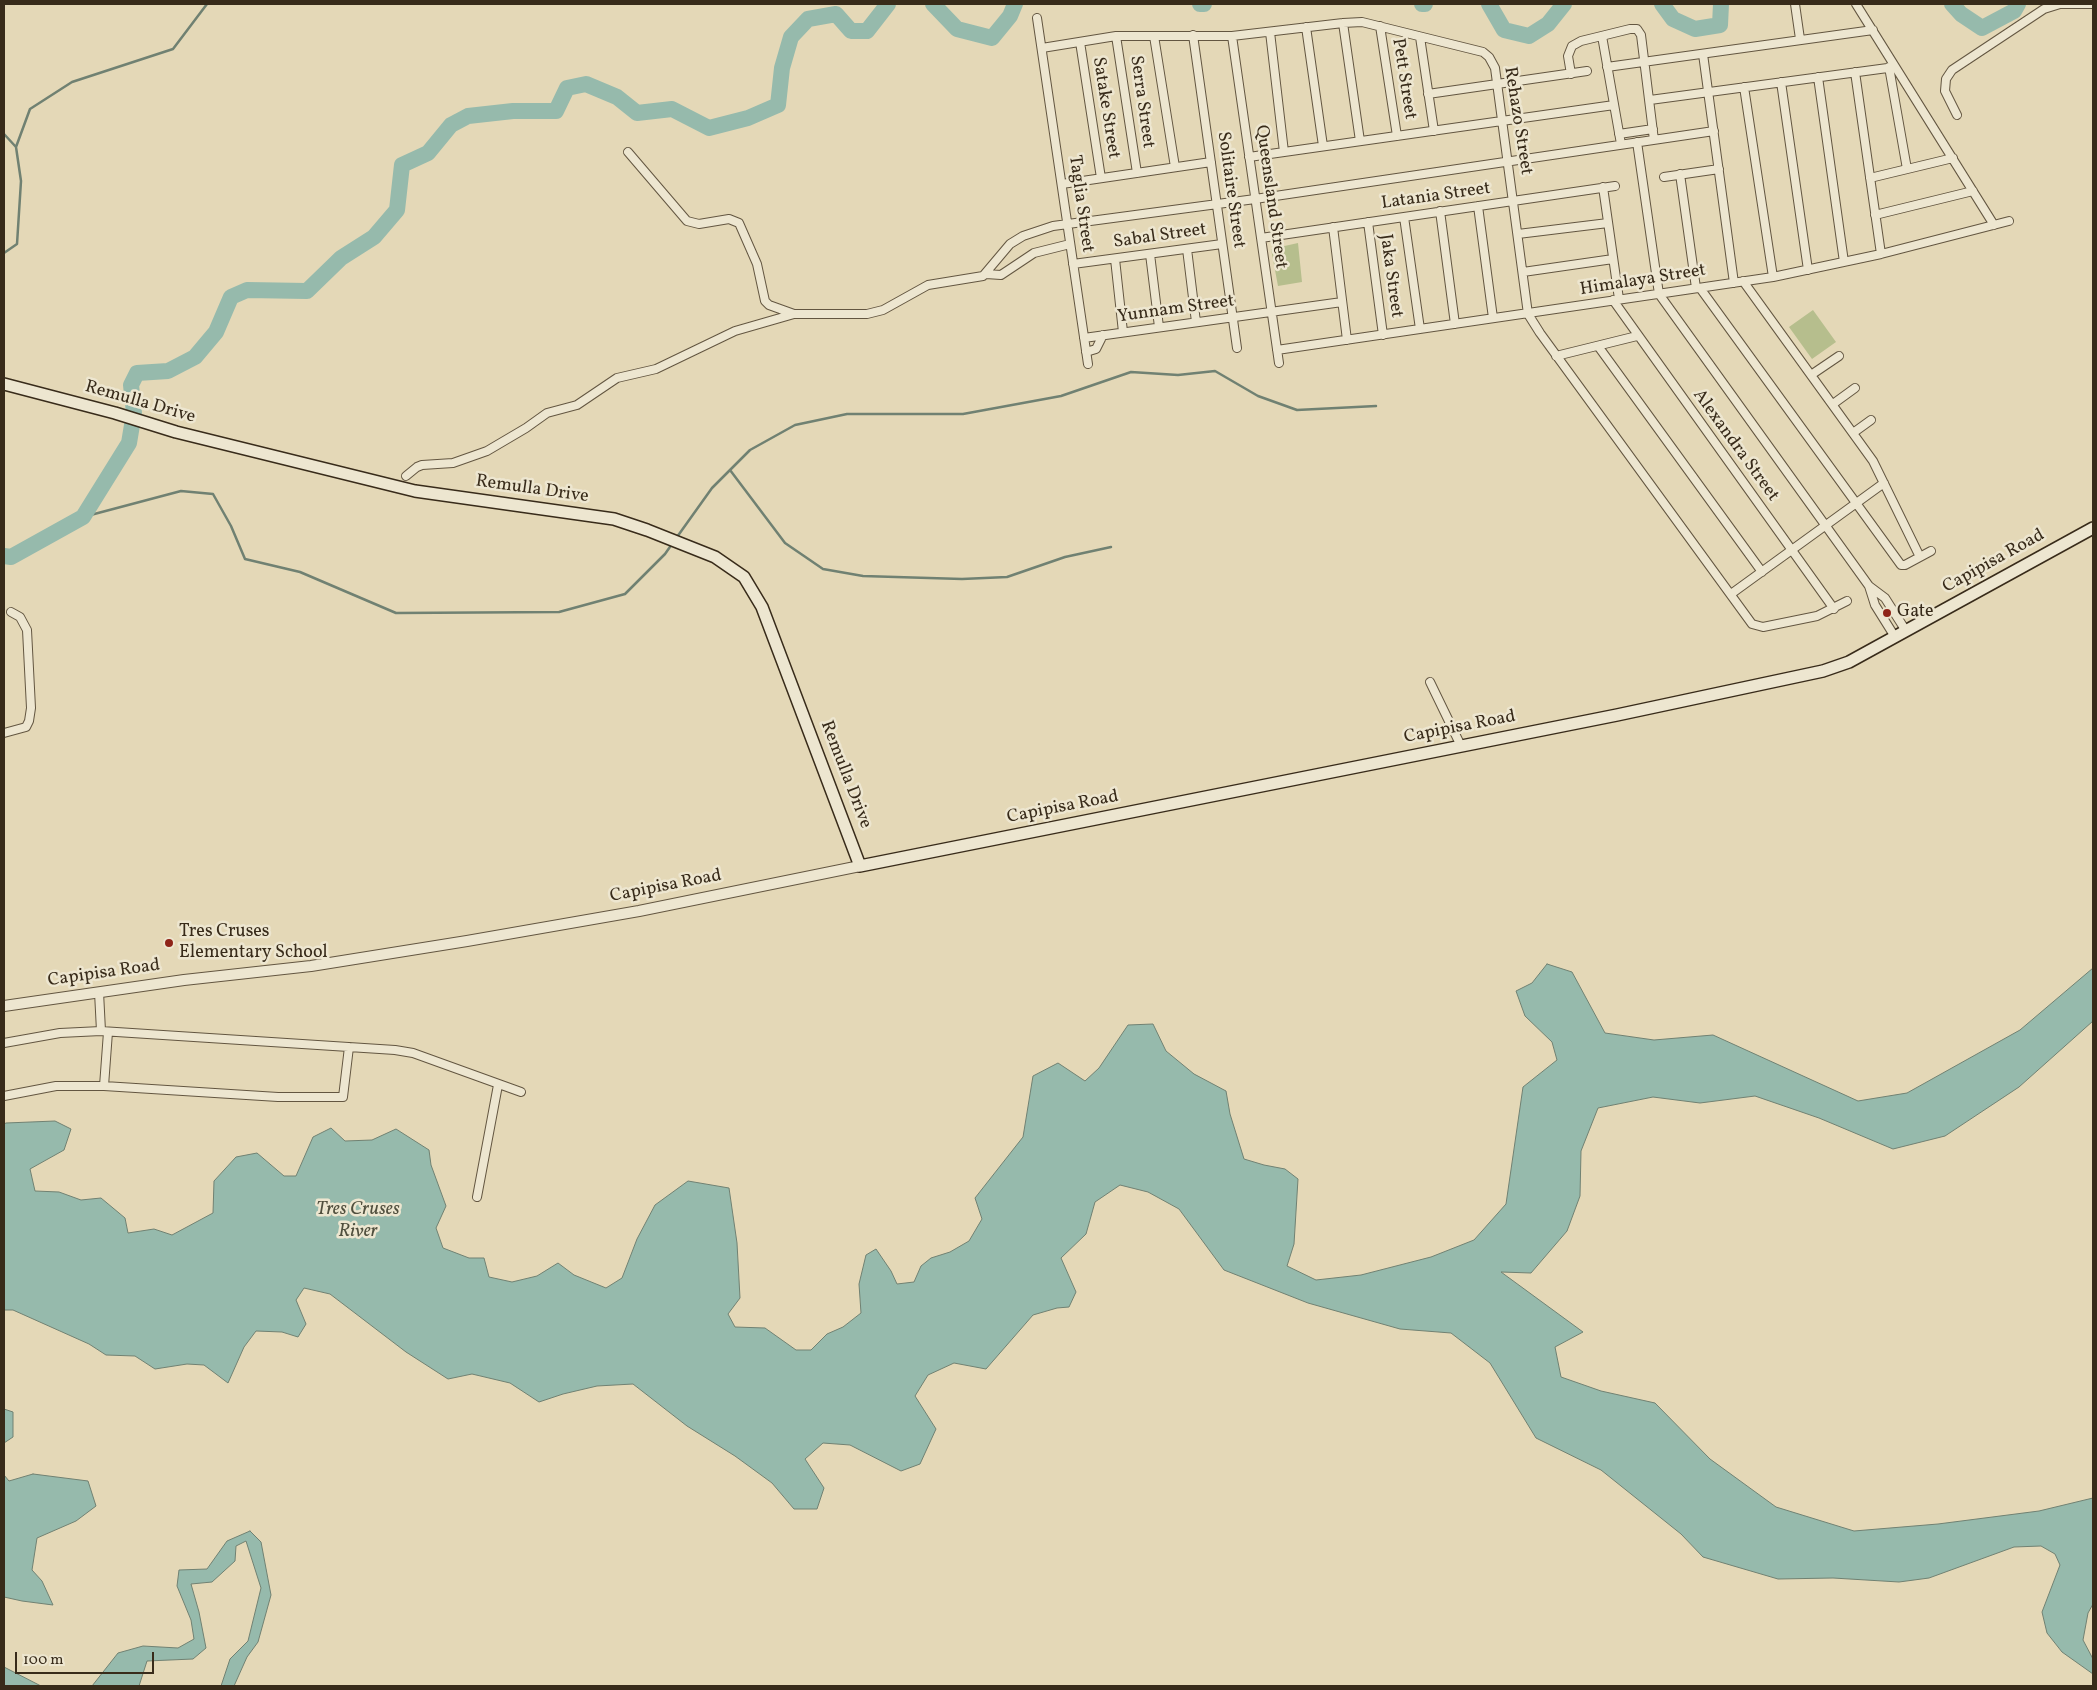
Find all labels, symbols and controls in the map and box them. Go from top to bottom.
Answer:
street label: Pett Street [1386,37,1420,121]
street label: Serra Street [1124,54,1158,150]
street label: Satake Street [1086,56,1124,160]
street label: Rehazo Street [1498,65,1536,177]
street label: Queensland Street [1249,124,1291,270]
street label: Solitaire Street [1211,130,1249,250]
street label: Taglia Street [1062,154,1098,254]
street label: Latania Street [1380,179,1492,215]
street label: Sabal Street [1112,220,1208,254]
street label: Jaka Street [1373,233,1407,319]
street label: Himalaya Street [1579,260,1707,302]
street label: Yunnam Street [1116,291,1236,329]
street label: Remulla Drive [82,377,198,429]
street label: Alexandra Street [1687,386,1783,506]
street label: Remulla Drive [474,471,590,509]
street label: Capipisa Road [1939,525,2049,599]
place label: Gate [1897,602,1934,624]
marker: Gate [1881,607,1893,619]
street label: Capipisa Road [1402,707,1518,749]
street label: Remulla Drive [815,718,875,832]
street label: Capipisa Road [1005,787,1121,829]
street label: Capipisa Road [608,866,724,908]
place label: Tres Cruses Elementary School [179,922,328,964]
marker: Tres Cruses Elementary School [163,937,175,949]
street label: Capipisa Road [47,955,161,993]
water label: Tres Cruses River [316,1200,400,1244]
scale bar [18,1642,156,1674]
text: 100 m [23,1650,63,1671]

